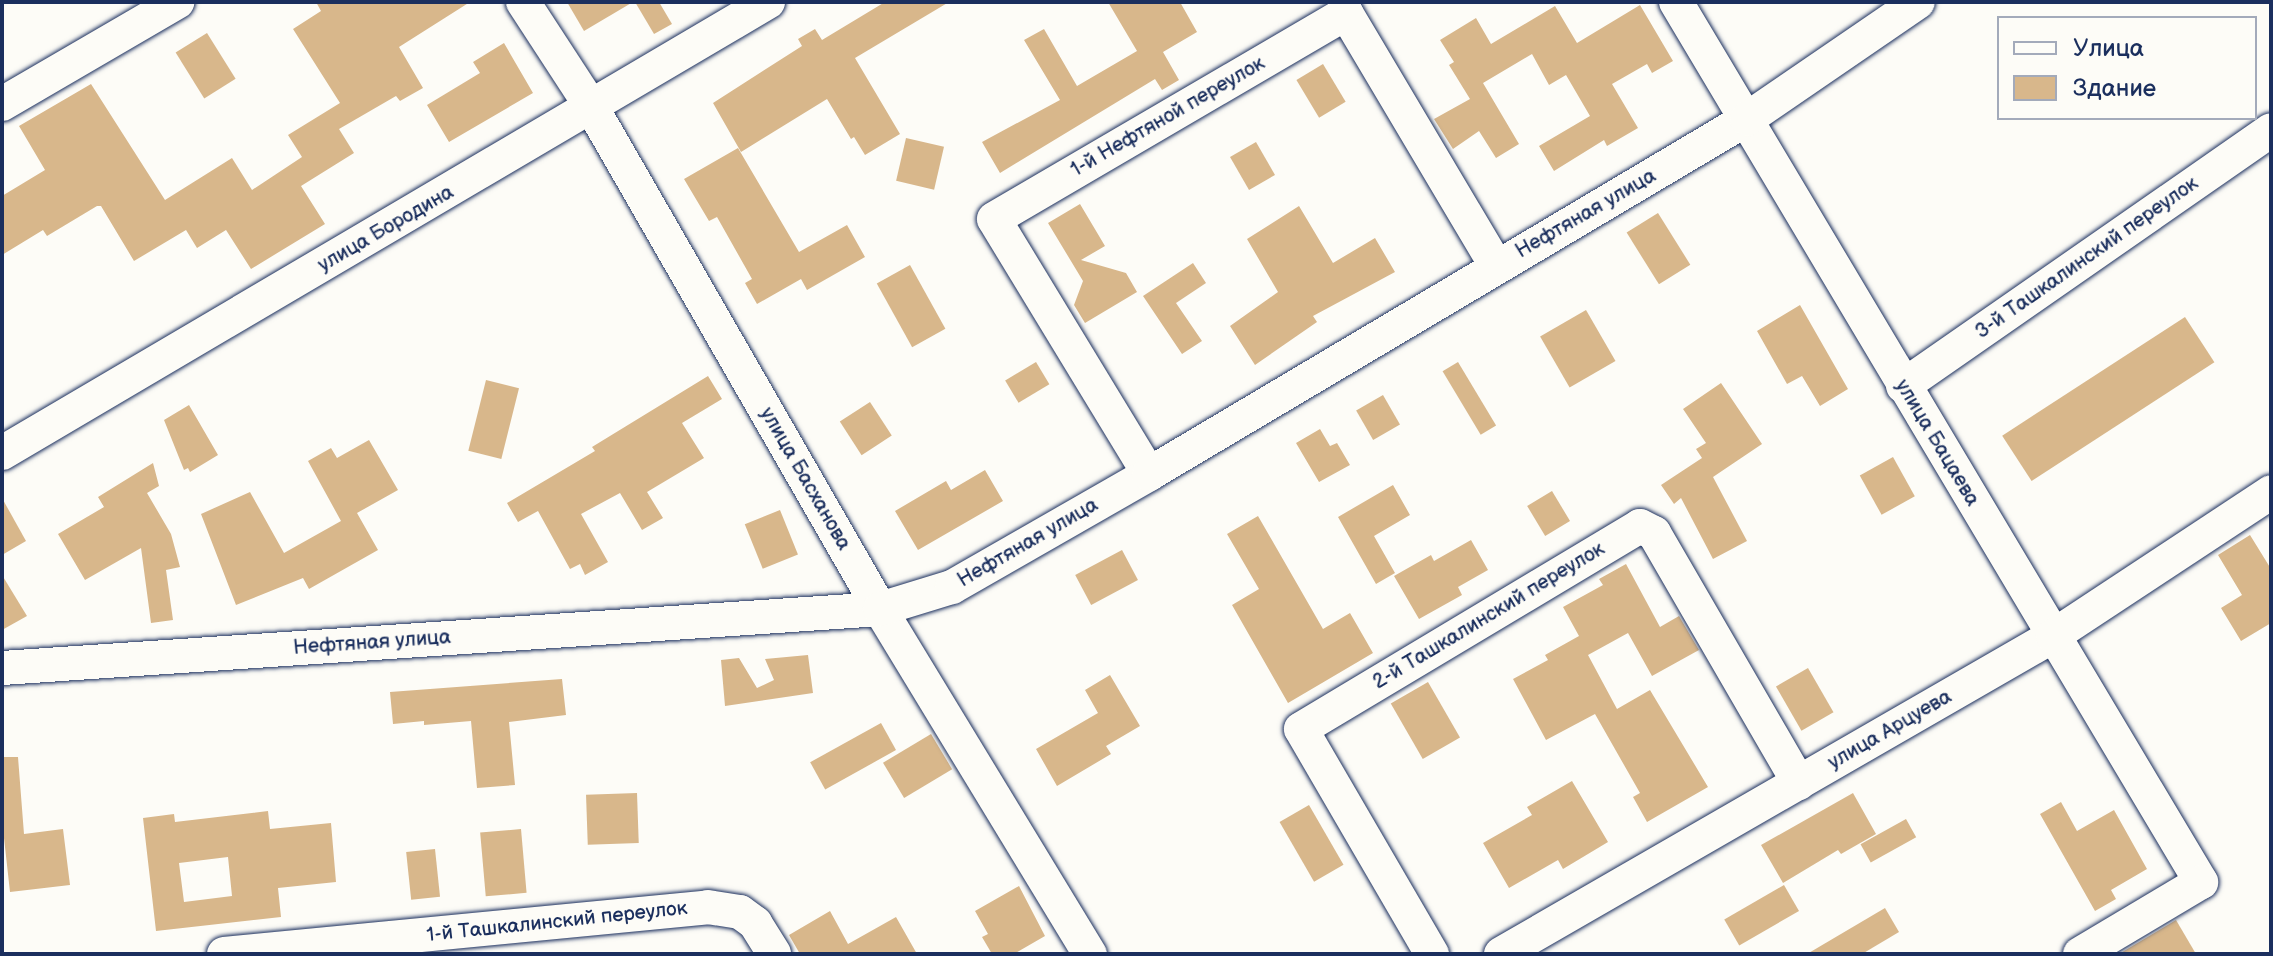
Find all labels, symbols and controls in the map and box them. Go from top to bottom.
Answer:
legend [1997,16,2257,120]
text: Улица [2073,34,2144,63]
street label: 1-й Нефтяной переулок [1067,52,1269,182]
text: Здание [2073,74,2156,103]
street label: Нефтяная улица [1512,164,1660,264]
street label: 3-й Ташкалинский переулок [1971,172,2203,344]
street label: улица Бородина [314,180,458,278]
street label: улица Бацаева [1890,375,1984,511]
street label: улица Басханова [754,403,856,555]
street label: Нефтяная улица [954,493,1102,593]
street label: 2-й Ташкалинский переулок [1369,537,1609,695]
street label: Нефтяная улица [293,626,451,660]
street label: улица Арцуева [1824,685,1956,775]
street label: 1-й Ташкалинский переулок [425,896,689,948]

